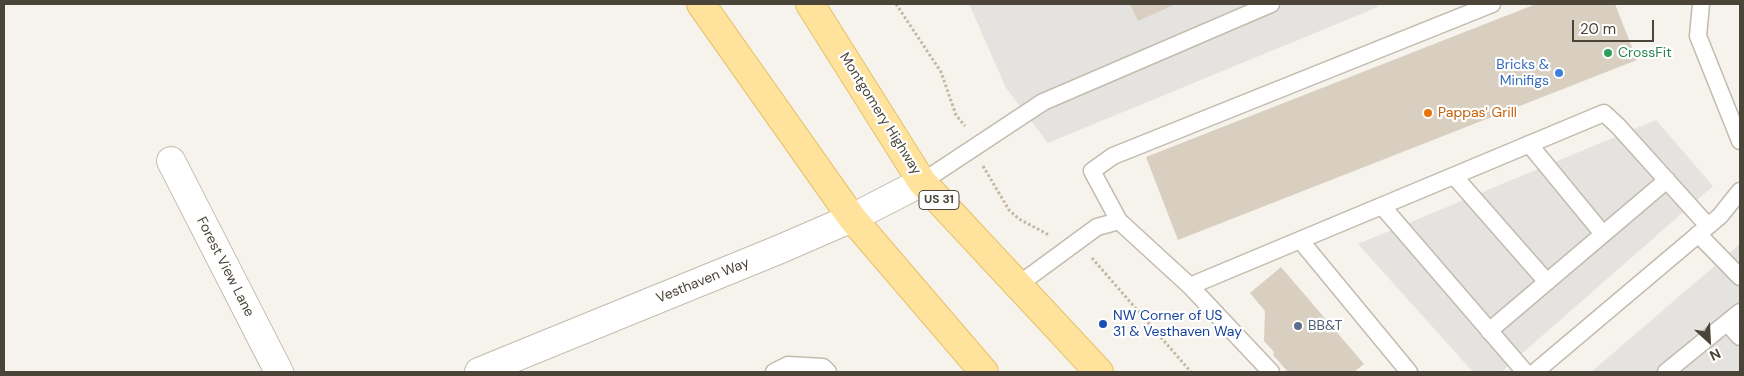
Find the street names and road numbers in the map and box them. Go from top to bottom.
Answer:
street label: Montgomery Highway [836,50,924,178]
road number: US 31 [919,190,959,210]
street label: Forest View Lane [193,214,257,320]
street label: Vesthaven Way [654,255,752,307]

